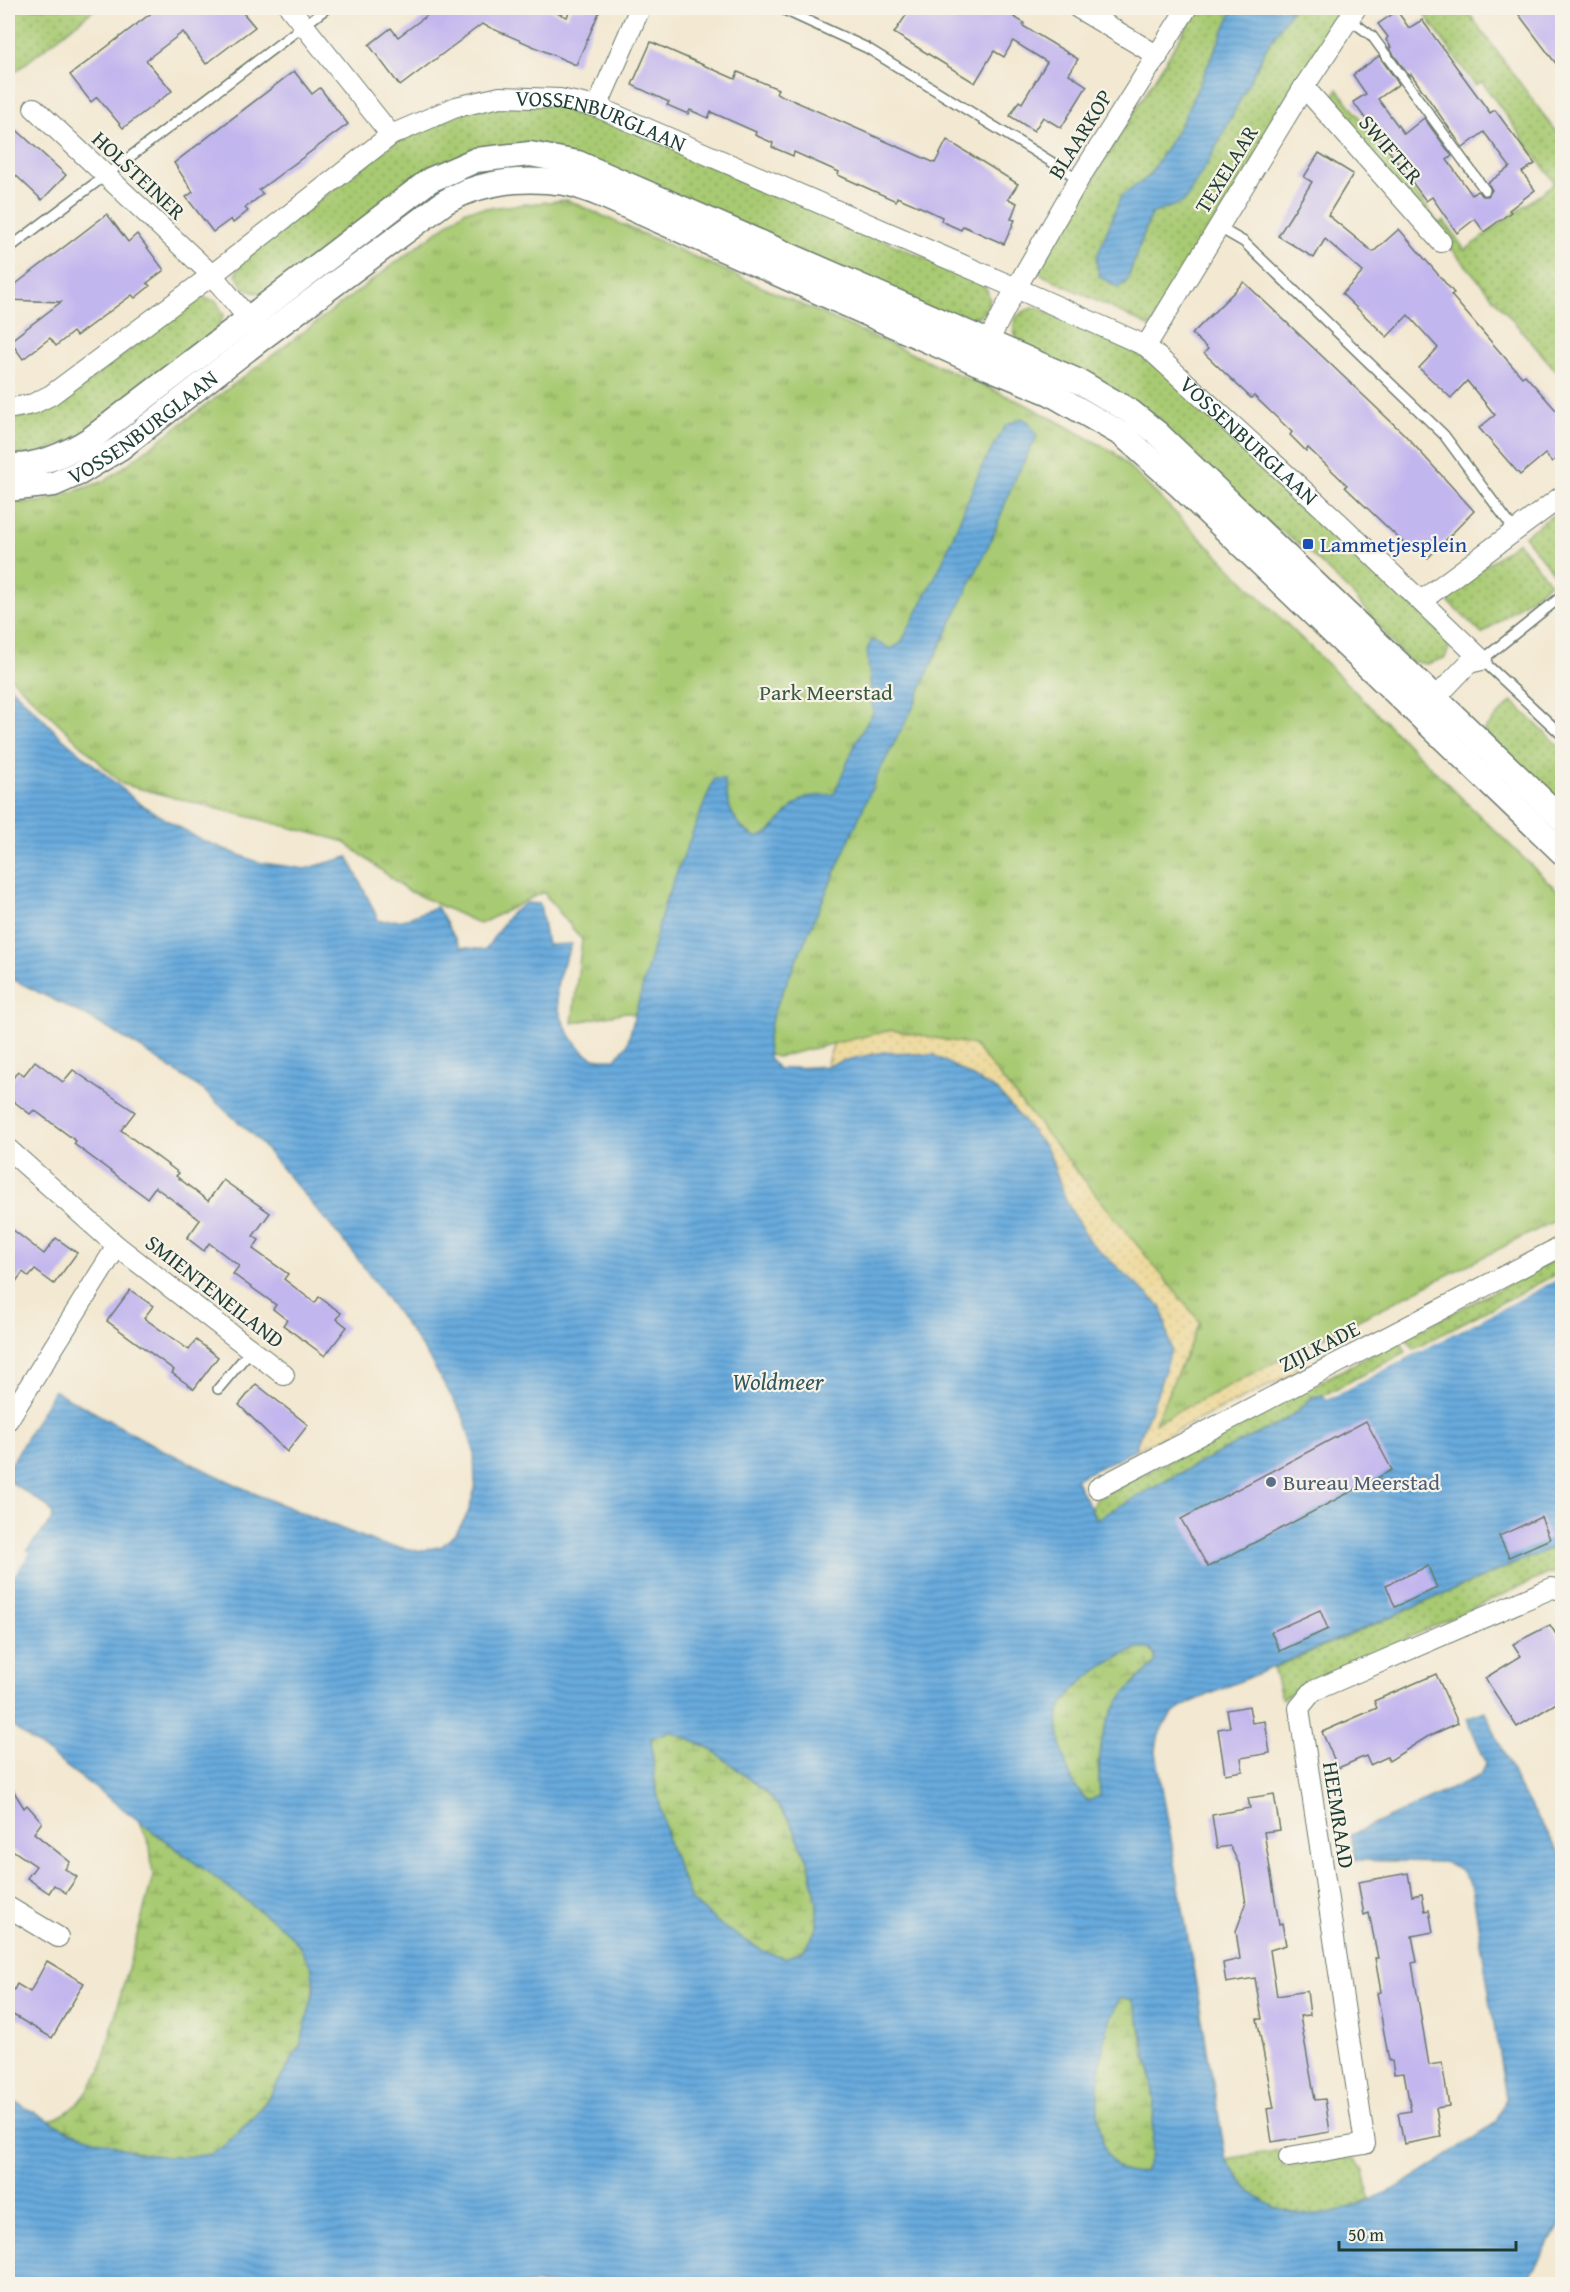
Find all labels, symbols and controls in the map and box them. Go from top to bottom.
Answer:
street label: VOSSENBURGLAAN [515,82,691,160]
street label: BLAARKOP [1040,83,1120,185]
street label: SWIFTER [1352,107,1431,191]
street label: TEXELAAR [1186,119,1266,219]
street label: HOLSTEINER [85,123,193,227]
street label: VOSSENBURGLAAN [63,362,224,492]
street label: VOSSENBURGLAAN [1172,368,1326,512]
place label: Lammetjesplein [1320,528,1468,560]
marker: Lammetjesplein [1301,537,1315,551]
park label: Park Meerstad [759,676,893,708]
street label: SMIENTENEILAND [139,1226,291,1356]
street label: ZIJLKADE [1273,1312,1365,1380]
water label: Woldmeer [732,1364,825,1399]
place label: Bureau Meerstad [1283,1466,1440,1498]
marker: Bureau Meerstad [1264,1475,1278,1489]
street label: HEEMRAAD [1315,1759,1363,1871]
scale bar [1339,2214,1516,2252]
text: 50 m [1348,2221,1384,2248]

